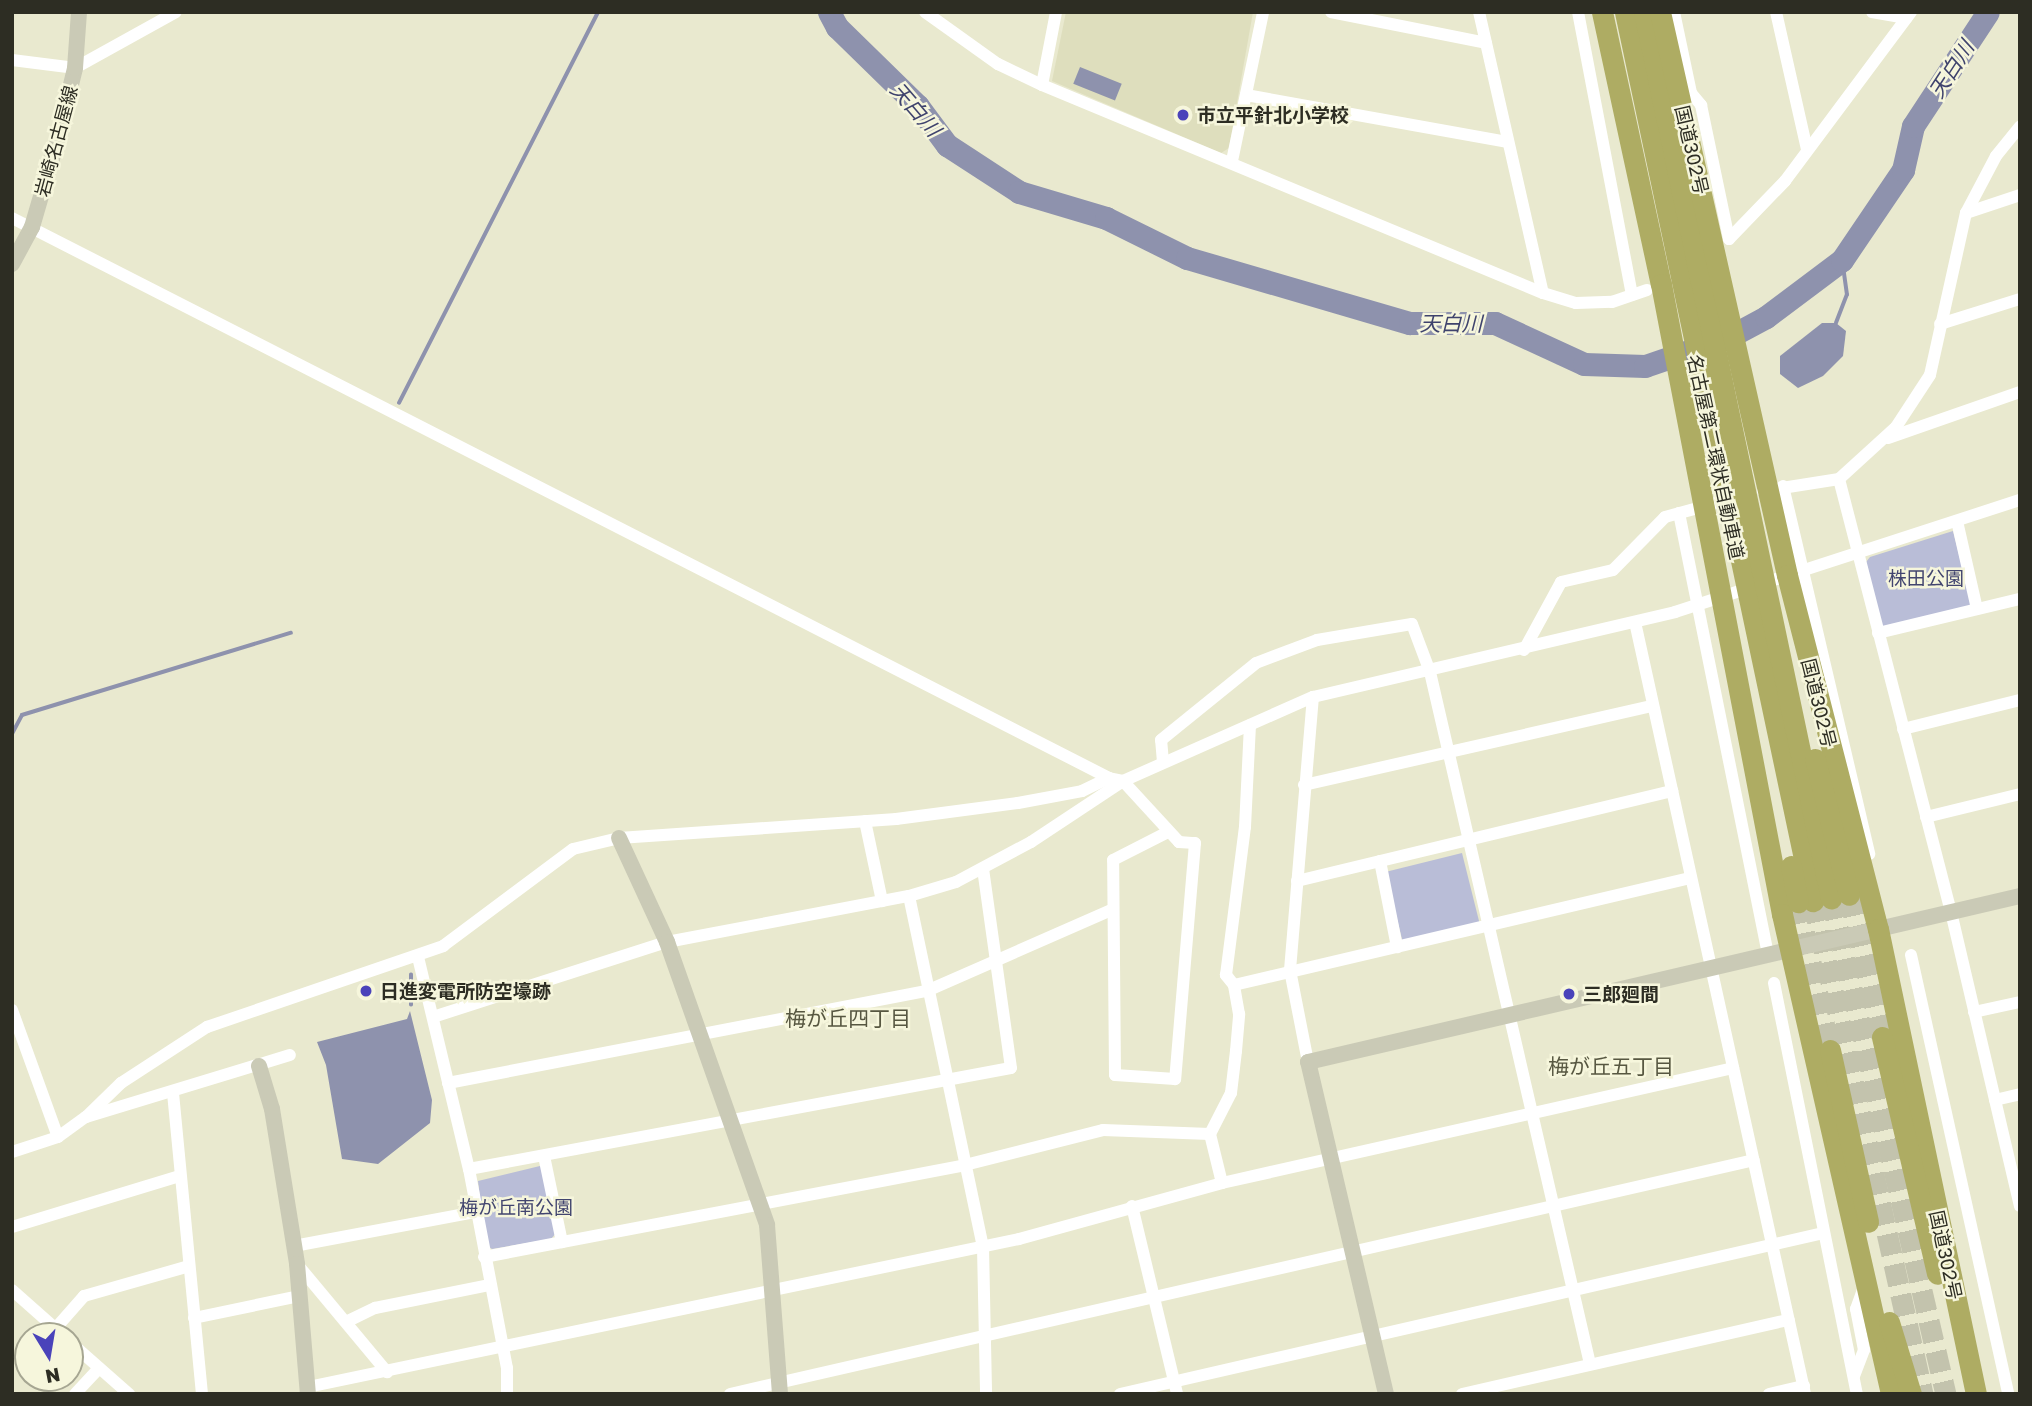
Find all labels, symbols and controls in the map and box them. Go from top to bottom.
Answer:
water label: 天白川 [1923,36,1979,102]
water label: 天白川 [886,77,946,141]
street label: 岩崎名古屋線 [30,83,82,199]
street label: 国道302号 [1671,103,1713,197]
place label: 市立平針北小学校 [1197,104,1349,126]
marker: 市立平針北小学校 [1175,107,1191,123]
water label: 天白川 [1420,310,1482,336]
street label: 名古屋第二環状自動車道 [1683,352,1749,562]
park label: 株田公園 [1888,567,1964,589]
street label: 国道302号 [1797,656,1841,750]
place label: 日進変電所防空壕跡 [380,980,551,1002]
marker: 日進変電所防空壕跡 [358,983,374,999]
place label: 三郎廻間 [1583,983,1659,1005]
marker: 三郎廻間 [1561,986,1577,1002]
district label: 梅が丘四丁目 [785,1005,911,1031]
district label: 梅が丘五丁目 [1548,1053,1674,1079]
park label: 梅が丘南公園 [459,1196,573,1218]
street label: 国道302号 [1925,1208,1967,1302]
north arrow [14,1322,84,1392]
text: N [43,1363,62,1389]

